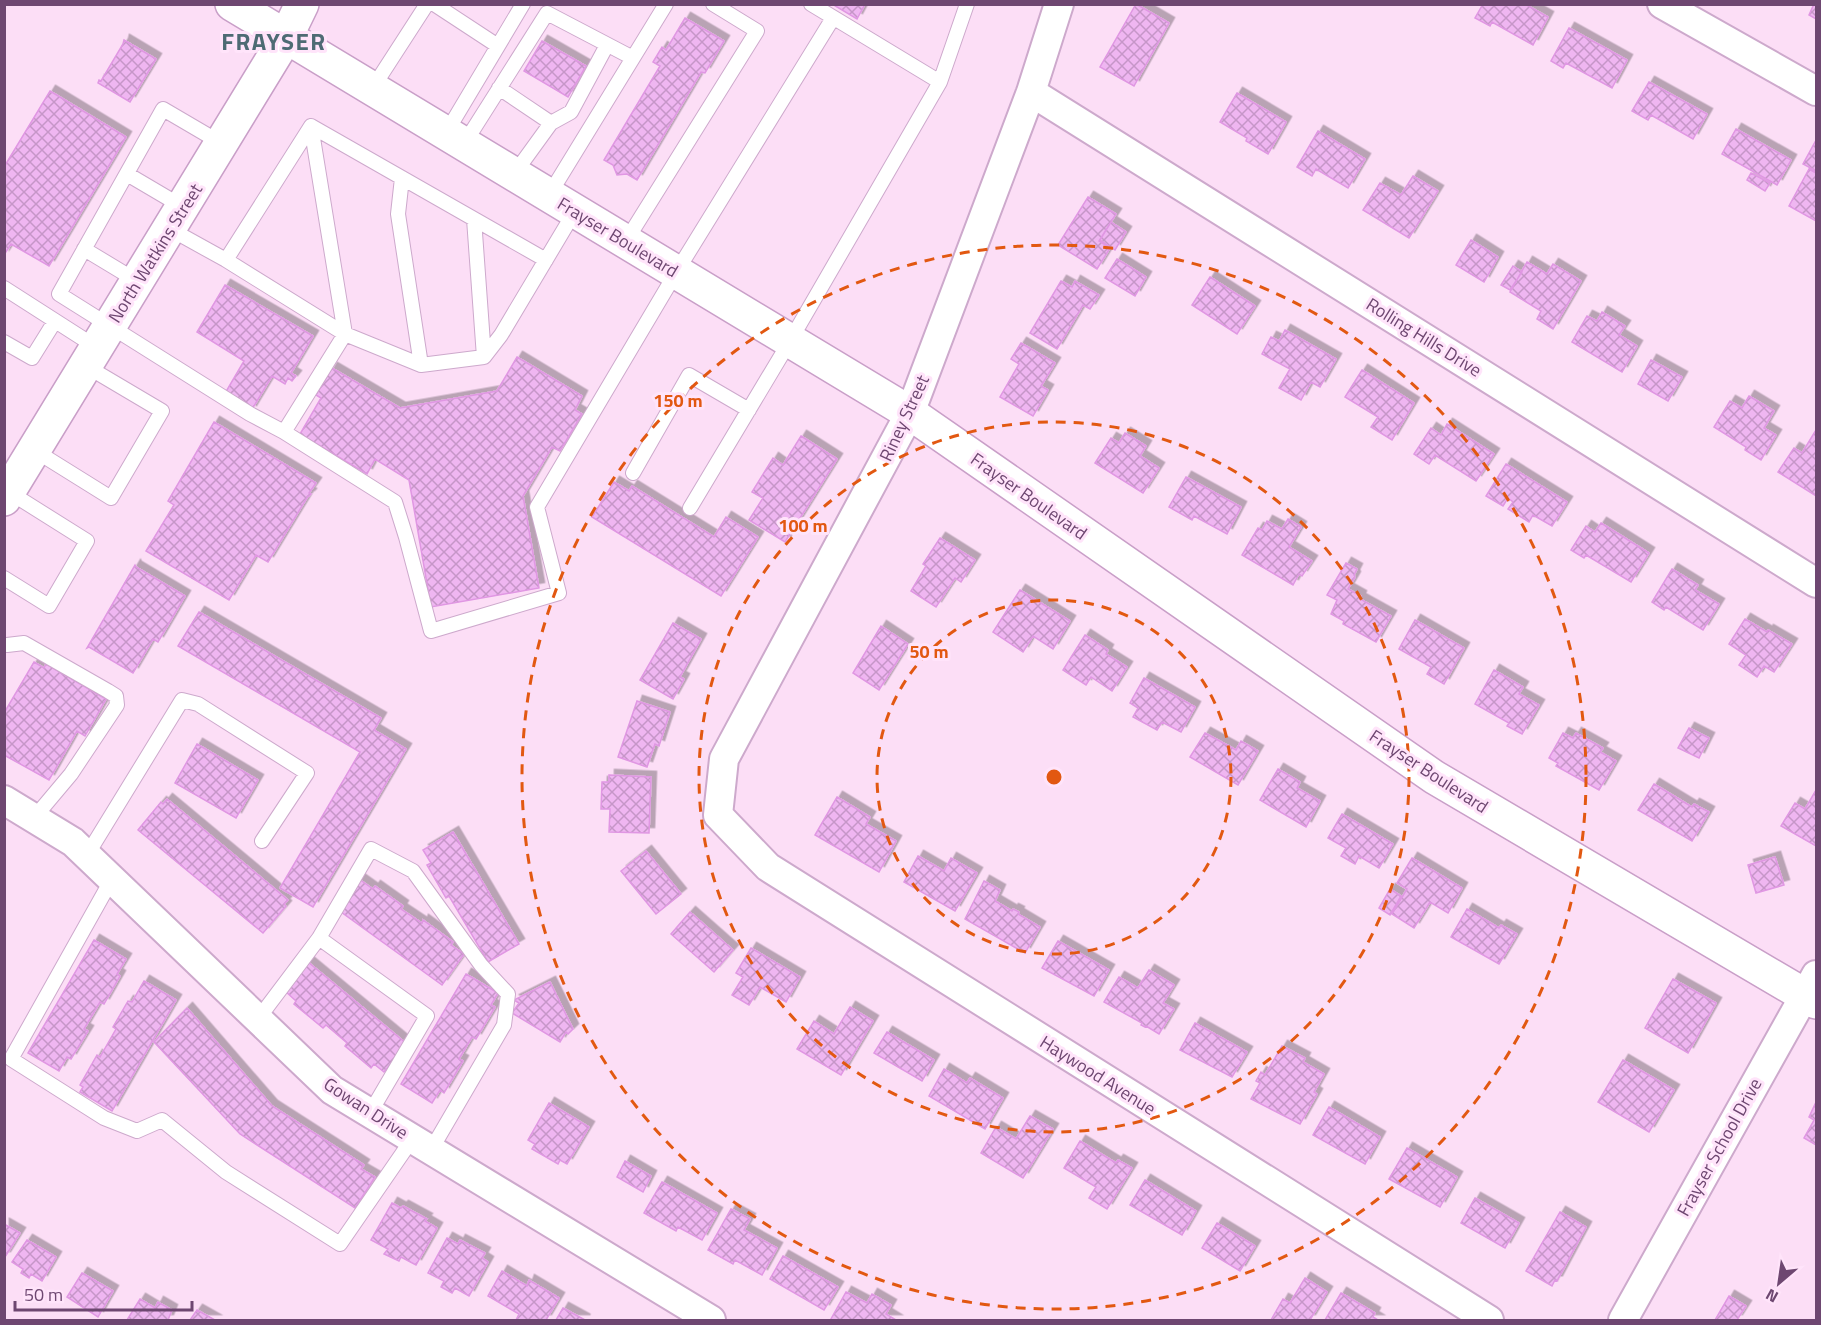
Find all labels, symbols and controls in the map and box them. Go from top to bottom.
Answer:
district label: FRAYSER [221,23,327,59]
street label: North Watkins Street [101,178,209,328]
street label: Frayser Boulevard [552,190,684,284]
street label: Rolling Hills Drive [1361,291,1487,383]
street label: Riney Street [872,370,936,466]
text: 150 m [653,387,703,414]
street label: Frayser Boulevard [965,446,1093,546]
text: 100 m [778,512,828,539]
text: 50 m [909,638,949,665]
street label: Frayser Boulevard [1364,722,1494,820]
centre of rings [1044,767,1064,787]
street label: Haywood Avenue [1035,1029,1161,1121]
street label: Gowan Drive [318,1070,414,1146]
street label: Frayser School Drive [1670,1073,1768,1221]
north arrow [1749,1253,1809,1313]
scale bar [15,1274,192,1312]
text: 50 m [24,1281,63,1308]
text: N [1761,1283,1782,1309]

